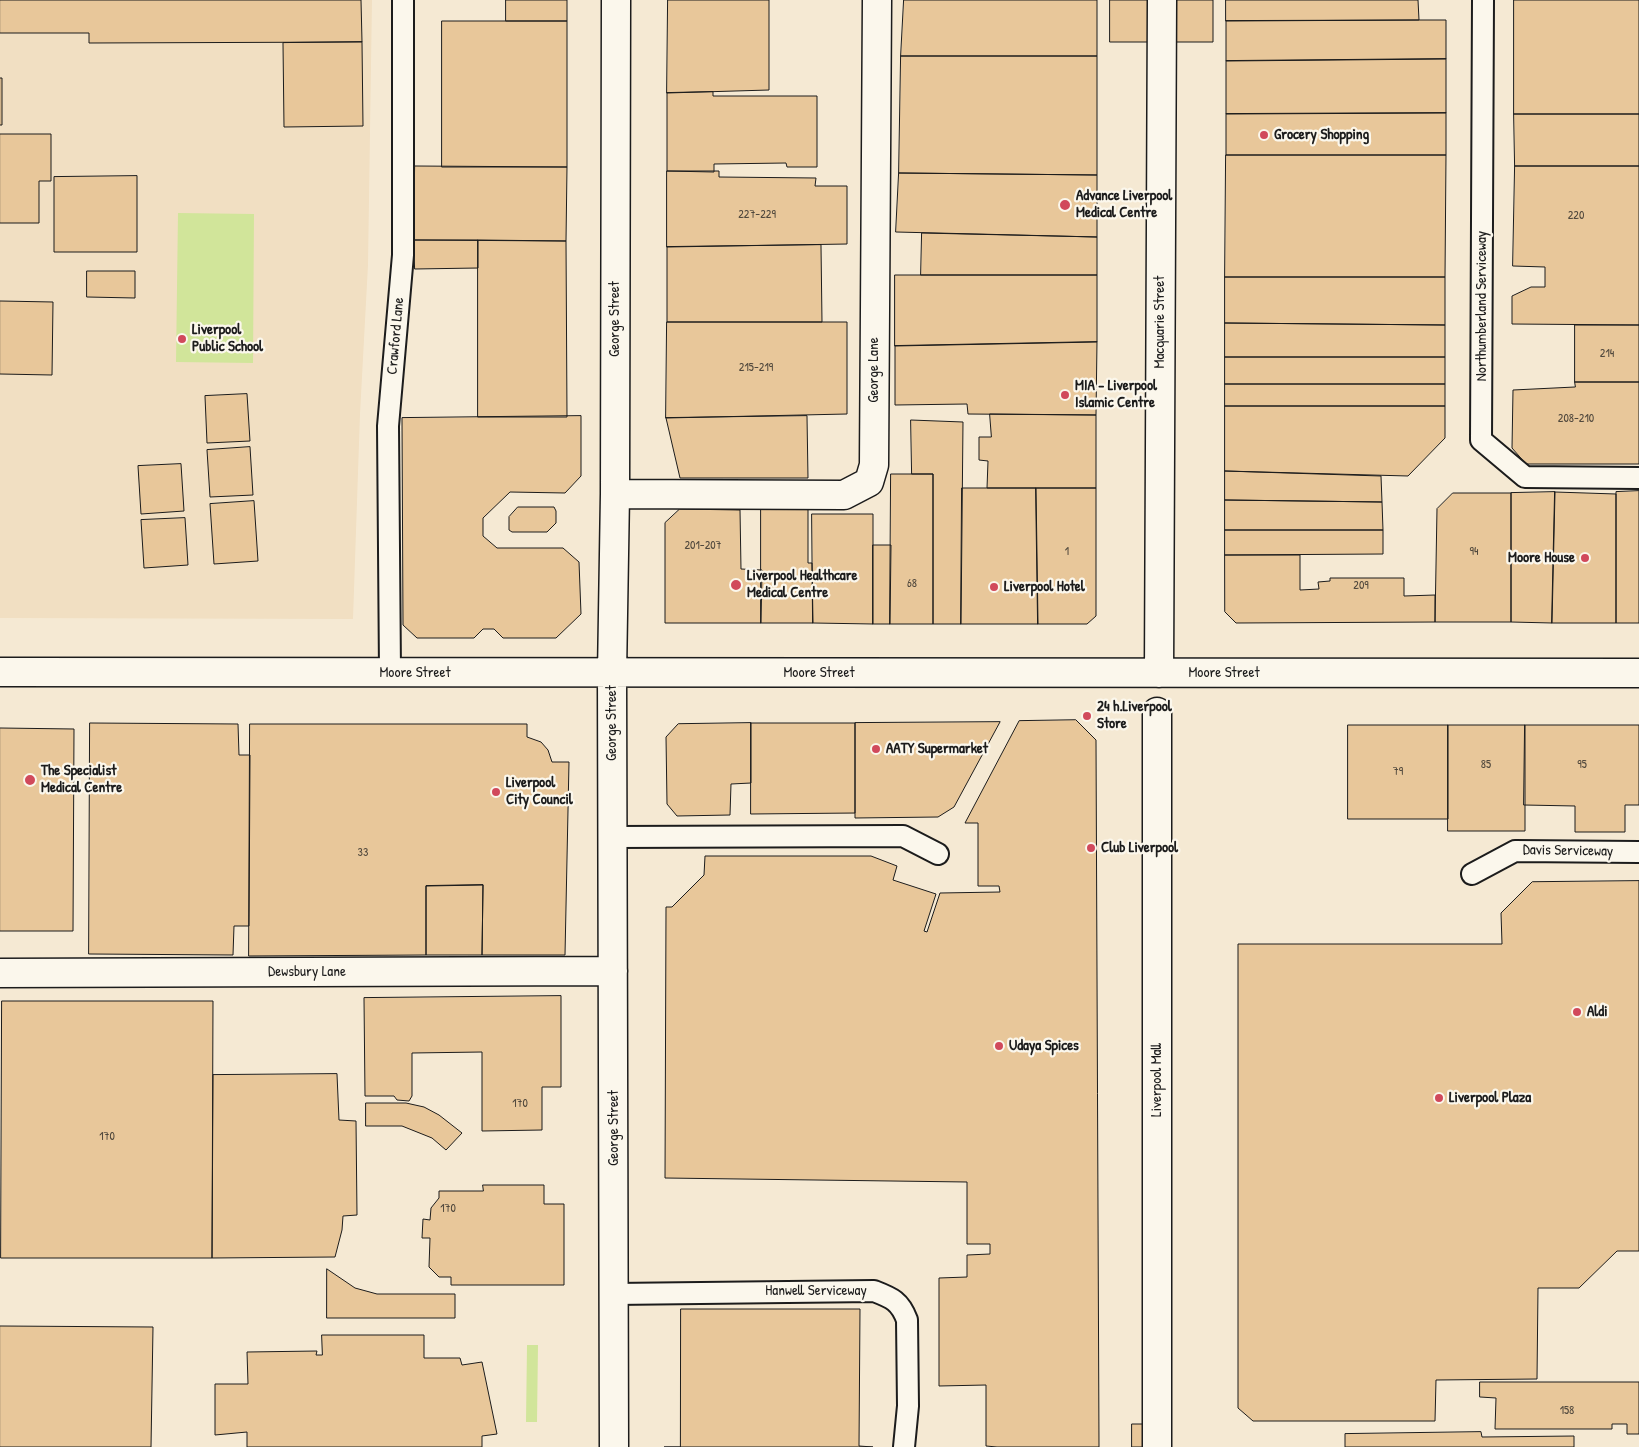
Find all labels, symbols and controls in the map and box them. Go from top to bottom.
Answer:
place label: Grocery Shopping [1274,126,1369,144]
marker: Grocery Shopping [1258,129,1270,141]
place label: Advance Liverpool Medical Centre [1076,187,1172,222]
marker: Advance Liverpool Medical Centre [1058,198,1072,212]
house number: 227-229 [738,208,776,222]
house number: 220 [1568,209,1584,223]
street label: Northumberland Serviceway [1473,231,1491,381]
street label: Macquarie Street [1151,276,1169,368]
street label: George Street [606,281,624,357]
street label: Crawford Lane [384,297,408,375]
place label: Liverpool Public School [192,321,263,356]
marker: Liverpool Public School [176,333,188,345]
street label: George Lane [865,337,883,403]
house number: 214 [1600,347,1614,361]
house number: 215-219 [739,361,773,375]
place label: MIA - Liverpool Islamic Centre [1075,377,1157,412]
marker: MIA - Liverpool Islamic Centre [1059,389,1071,401]
house number: 208-210 [1558,412,1594,426]
house number: 201-207 [684,539,722,553]
house number: 1 [1065,545,1069,559]
house number: 94 [1470,545,1478,559]
place label: Moore House [1508,549,1575,567]
marker: Moore House [1579,552,1591,564]
place label: Liverpool Healthcare Medical Centre [747,567,857,602]
house number: 68 [907,577,917,591]
marker: Liverpool Healthcare Medical Centre [729,578,743,592]
place label: Liverpool Hotel [1004,578,1085,596]
house number: 209 [1353,579,1369,593]
marker: Liverpool Hotel [988,581,1000,593]
street label: Moore Street [379,664,451,682]
street label: Moore Street [783,664,855,682]
street label: Moore Street [1188,664,1260,682]
street label: George Street [603,685,621,761]
place label: 24 h.Liverpool Store [1097,698,1172,733]
marker: 24 h.Liverpool Store [1081,710,1093,722]
place label: AATY Supermarket [886,740,988,758]
marker: AATY Supermarket [870,743,882,755]
house number: 85 [1481,758,1491,772]
house number: 95 [1577,758,1587,772]
place label: The Specialist Medical Centre [41,762,122,797]
house number: 79 [1393,765,1403,779]
marker: The Specialist Medical Centre [23,773,37,787]
place label: Liverpool City Council [506,774,573,809]
marker: Liverpool City Council [490,786,502,798]
place label: Club Liverpool [1101,839,1178,857]
street label: Davis Serviceway [1523,841,1613,861]
marker: Club Liverpool [1085,842,1097,854]
house number: 33 [358,846,368,860]
street label: Dewsbury Lane [268,963,346,981]
place label: Aldi [1587,1003,1608,1021]
marker: Aldi [1571,1006,1583,1018]
place label: Udaya Spices [1009,1037,1079,1055]
marker: Udaya Spices [993,1040,1005,1052]
street label: Liverpool Mall [1148,1043,1166,1117]
place label: Liverpool Plaza [1449,1089,1531,1107]
street label: George Street [605,1090,623,1166]
marker: Liverpool Plaza [1433,1092,1445,1104]
house number: 170 [512,1097,528,1111]
house number: 170 [99,1130,115,1144]
house number: 170 [440,1202,456,1216]
street label: Hanwell Serviceway [765,1282,867,1300]
house number: 158 [1560,1404,1574,1418]

